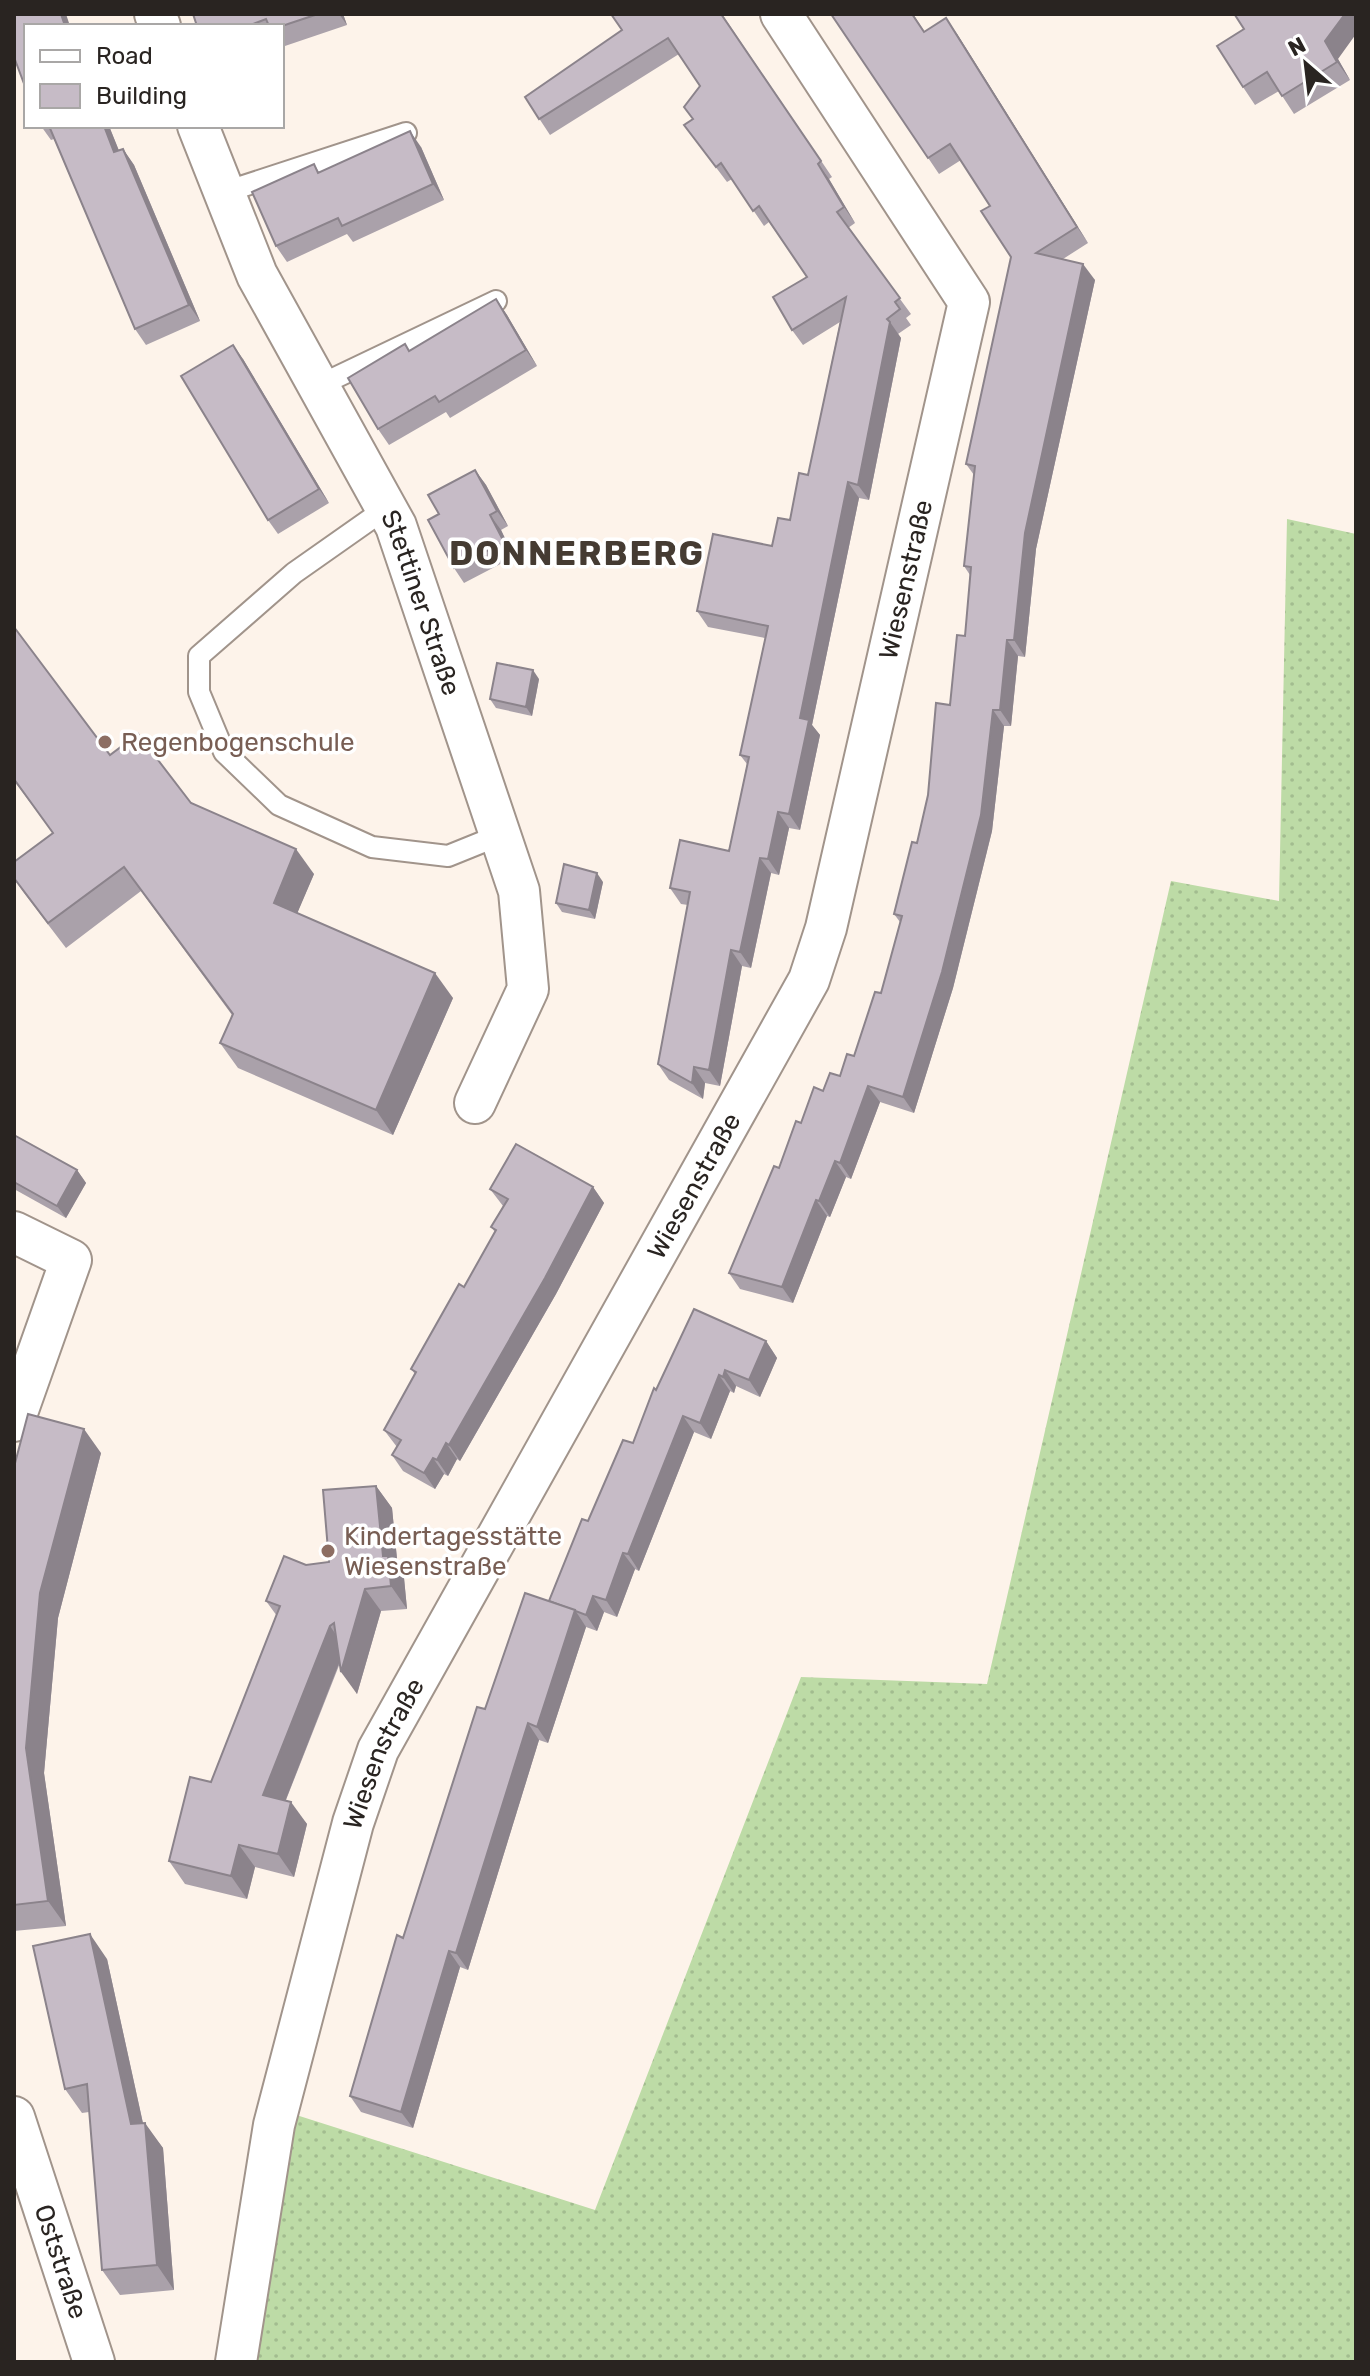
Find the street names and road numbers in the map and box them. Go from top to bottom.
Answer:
street label: Wiesenstraße [872,497,939,662]
street label: Stettiner Straße [375,504,467,699]
street label: Wiesenstraße [641,1107,747,1264]
street label: Wiesenstraße [337,1673,431,1833]
street label: Oststraße [28,2200,94,2323]

